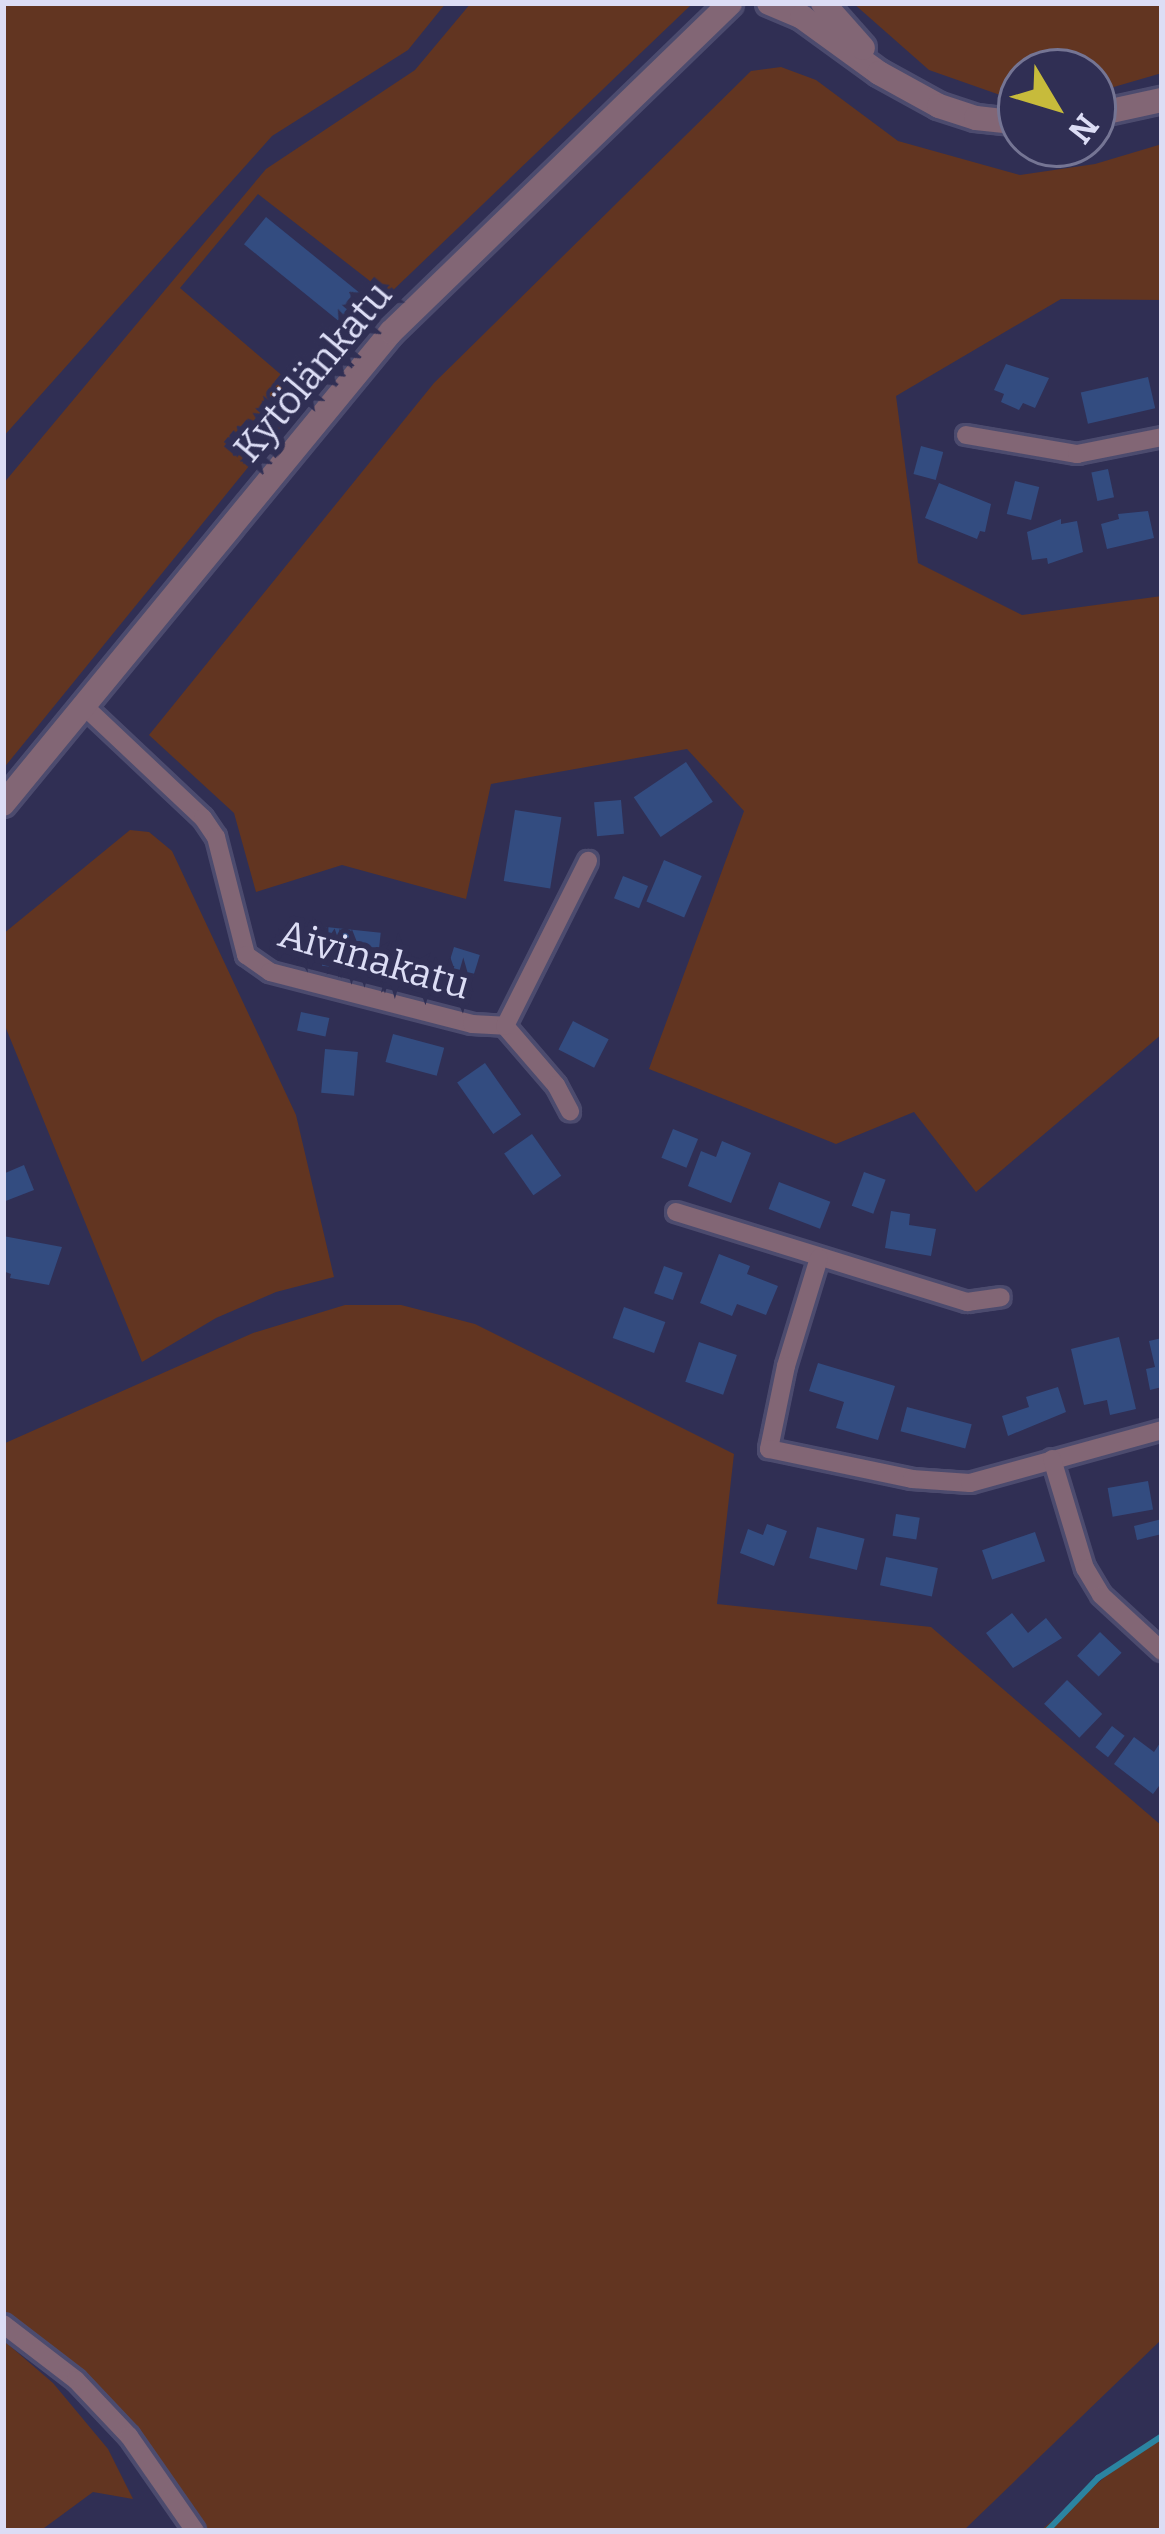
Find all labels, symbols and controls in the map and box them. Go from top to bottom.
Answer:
north arrow [997,48,1117,168]
text: N [1059,106,1107,151]
street label: Kytölänkatu [224,273,402,471]
street label: Aivinakatu [273,910,475,1010]

